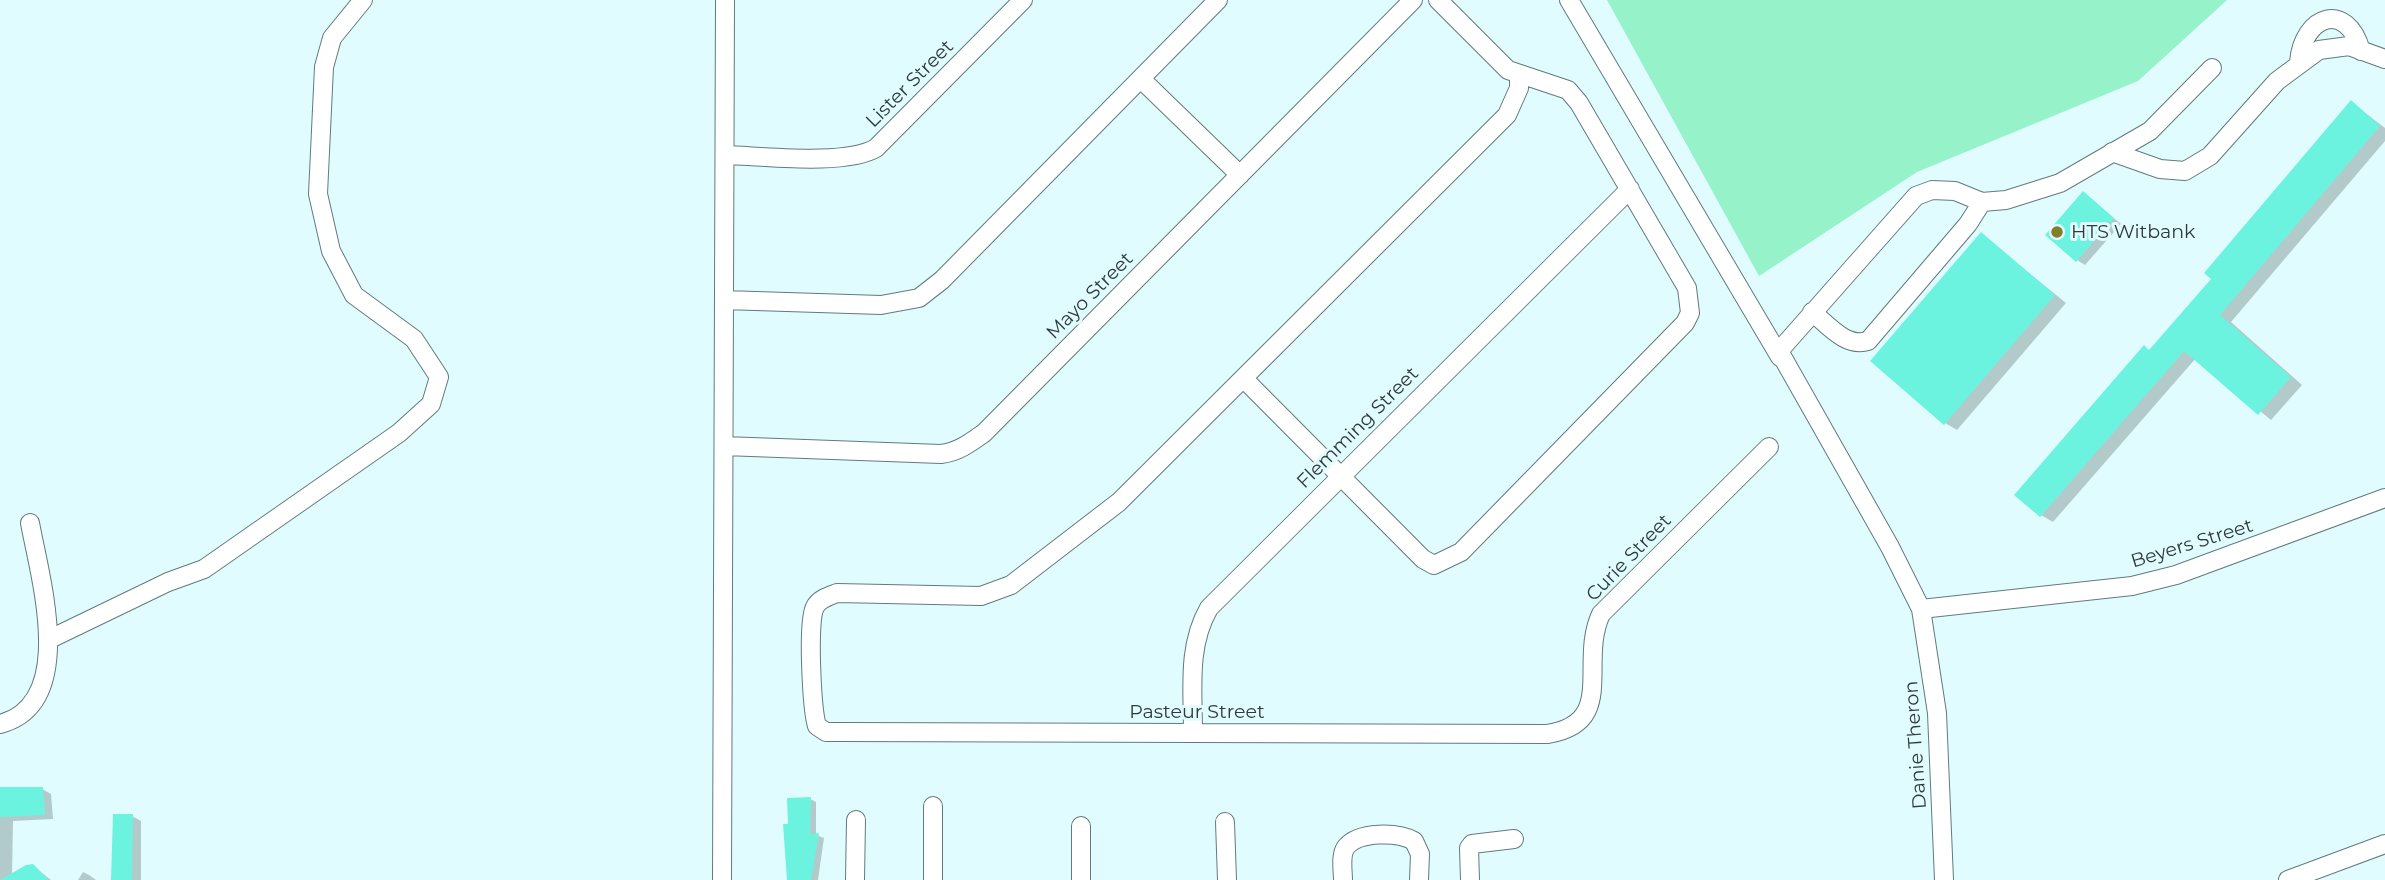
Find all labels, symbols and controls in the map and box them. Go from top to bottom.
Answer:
street label: Lister Street [861,35,959,133]
place label: HTS Witbank [2071,221,2195,243]
marker: HTS Witbank [2049,224,2065,240]
street label: Mayo Street [1042,248,1138,344]
street label: Flemming Street [1293,363,1423,493]
street label: Curie Street [1582,510,1676,606]
street label: Beyers Street [2128,515,2256,573]
street label: Danie Theron [1900,680,1932,810]
street label: Pasteur Street [1129,701,1265,723]

